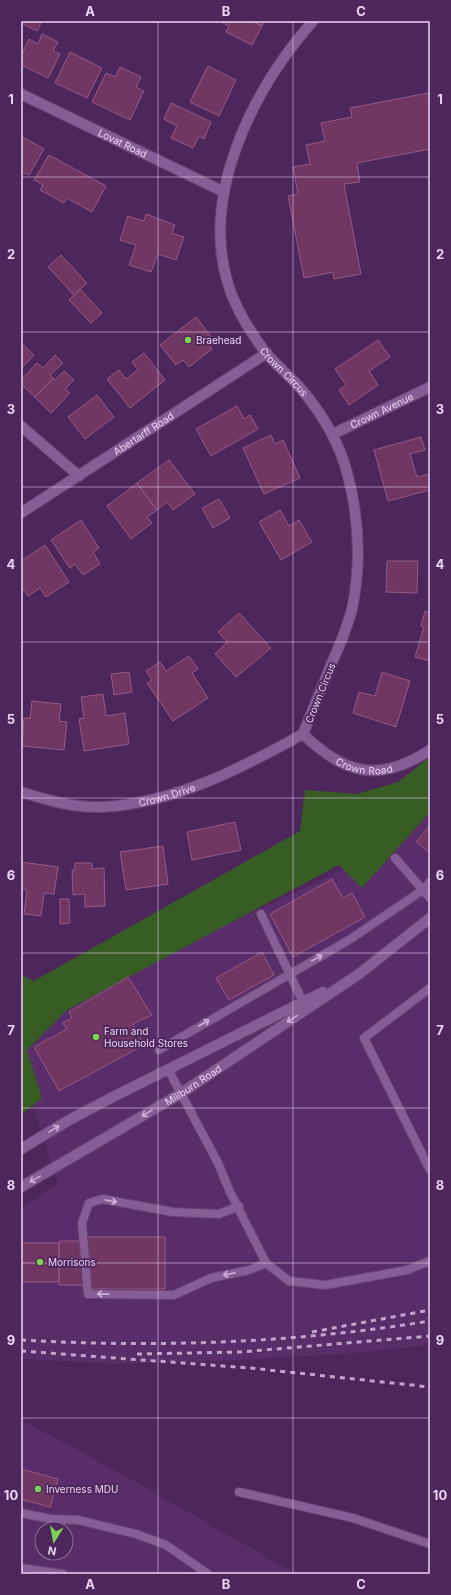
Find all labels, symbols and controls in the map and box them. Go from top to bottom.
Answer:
text: A [85,3,95,19]
text: B [222,3,231,19]
text: C [356,3,366,19]
text: 1 [8,91,14,107]
text: 1 [437,91,443,107]
street label: Lovat Road [96,126,149,160]
text: 2 [7,246,15,262]
text: 2 [436,246,444,262]
place label: Braehead [196,334,241,346]
marker: Braehead [183,335,193,345]
street label: Crown Circus [258,345,311,399]
street label: Crown Avenue [348,390,415,431]
text: 3 [7,401,15,417]
text: 3 [436,401,444,417]
street label: Abertarff Road [111,409,176,457]
text: 4 [7,556,16,572]
text: 4 [436,556,445,572]
street label: Crown Circus [302,661,338,725]
text: 5 [7,711,15,727]
text: 5 [436,711,444,727]
street label: Crown Road [334,755,394,777]
street label: Crown Drive [137,781,197,808]
text: 6 [7,867,15,883]
text: 6 [436,867,444,883]
one-way arrow [311,953,323,961]
one-way arrow [286,1015,297,1023]
one-way arrow [198,1018,210,1026]
text: 7 [7,1022,15,1038]
text: 7 [436,1022,444,1038]
place label: Farm and Household Stores [104,1025,188,1049]
marker: Farm and Household Stores [91,1032,101,1042]
street label: Millburn Road [162,1062,224,1108]
one-way arrow [141,1110,153,1118]
one-way arrow [48,1125,59,1133]
one-way arrow [30,1176,42,1184]
text: 8 [7,1177,15,1193]
text: 8 [436,1177,444,1193]
one-way arrow [104,1197,117,1205]
place label: Morrisons [48,1256,96,1268]
marker: Morrisons [35,1257,45,1267]
one-way arrow [223,1270,236,1278]
one-way arrow [97,1290,110,1298]
text: 9 [7,1332,15,1348]
text: 9 [436,1332,444,1348]
place label: Inverness MDU [46,1483,118,1495]
marker: Inverness MDU [33,1484,43,1494]
text: 10 [4,1487,18,1503]
text: 10 [433,1487,447,1503]
north arrow [34,1521,74,1561]
text: N [47,1543,58,1558]
text: A [85,1576,95,1592]
text: B [222,1576,231,1592]
text: C [356,1576,366,1592]

